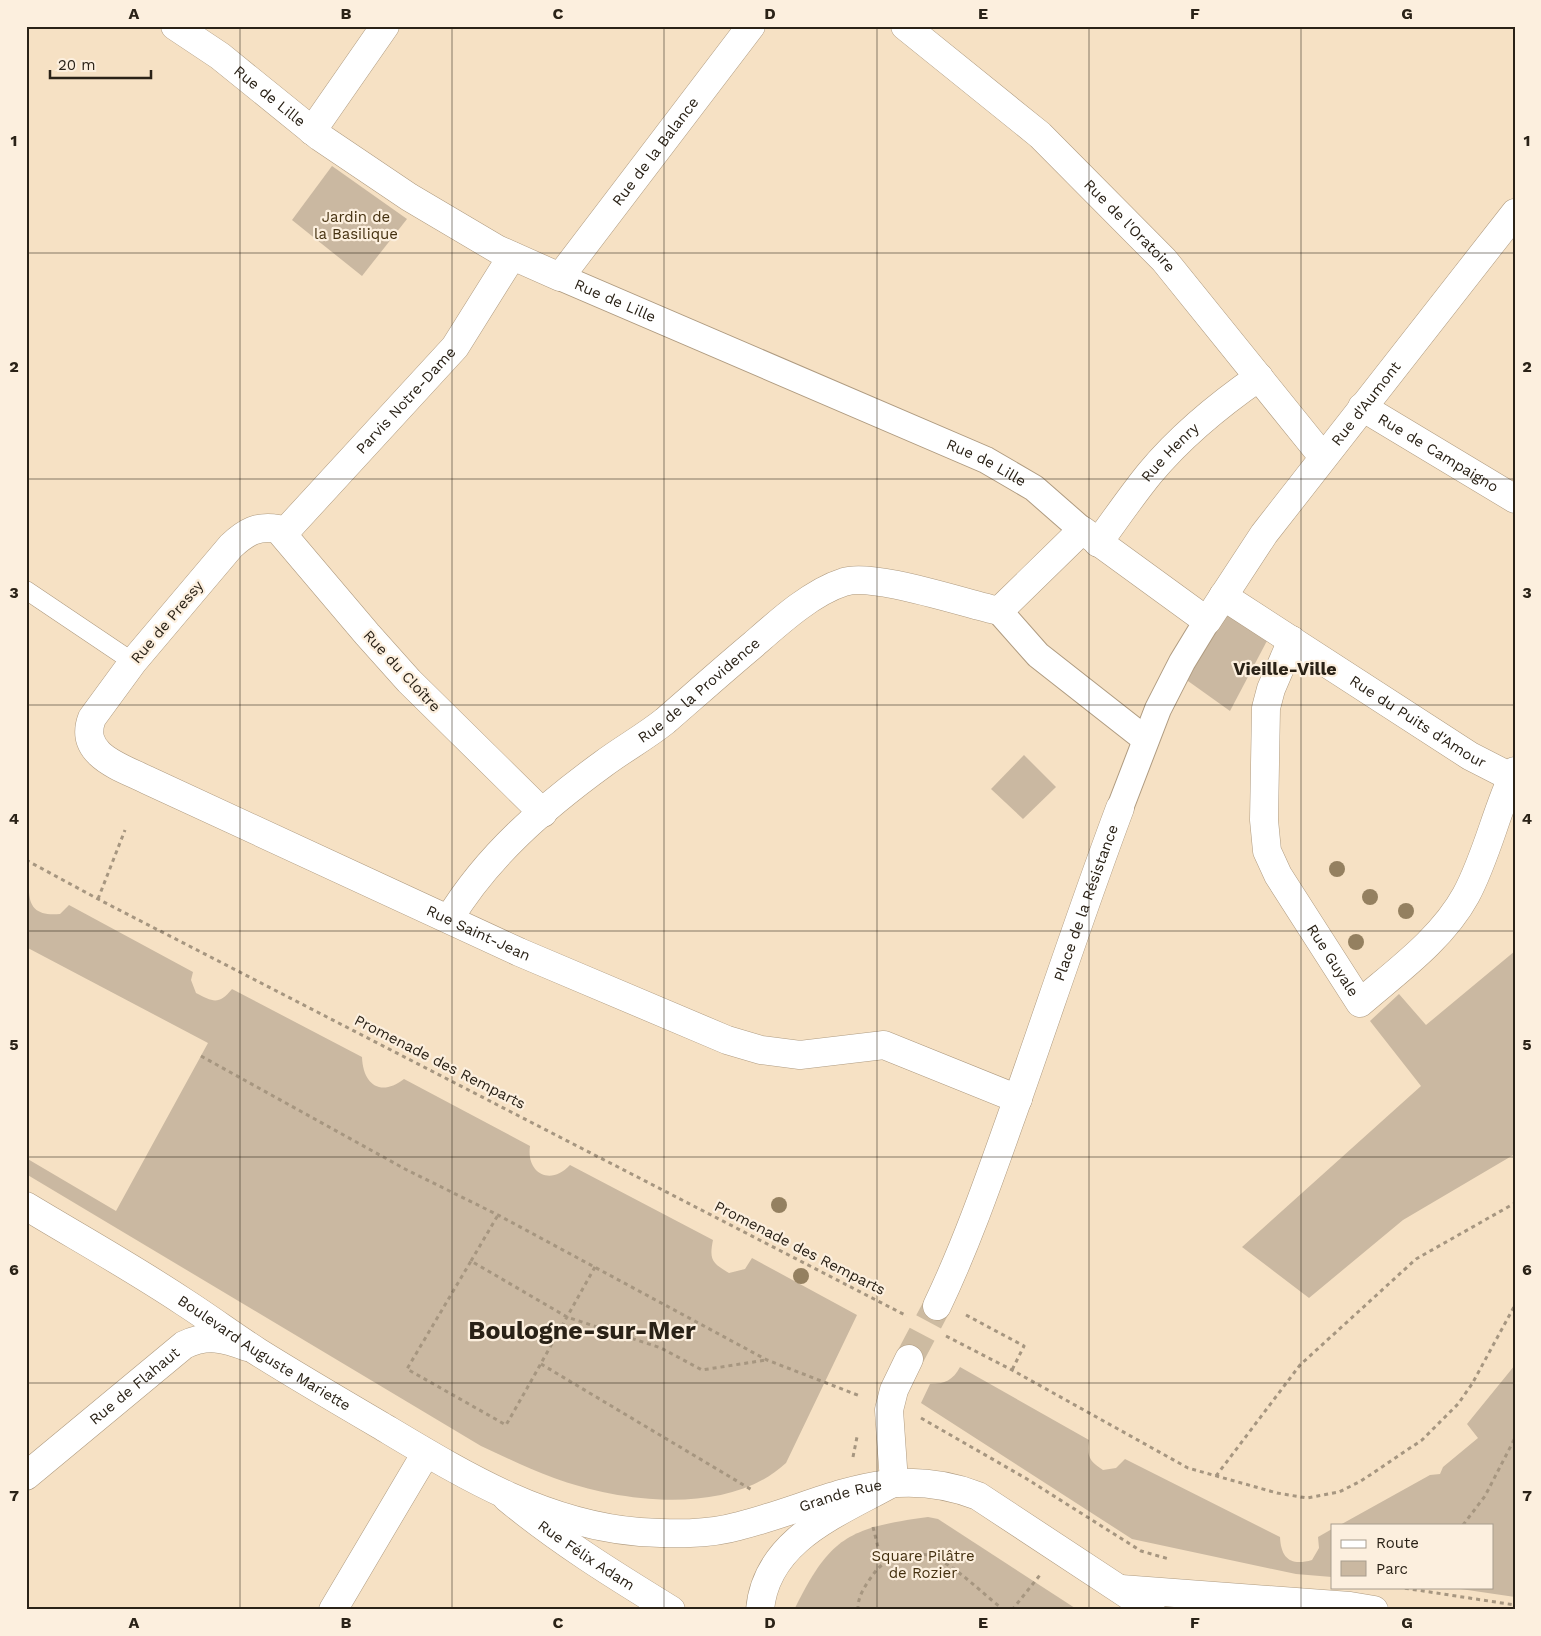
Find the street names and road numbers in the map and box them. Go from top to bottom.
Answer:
street label: Rue de Lille [230,62,309,131]
street label: Rue de la Balance [608,94,703,209]
street label: Rue de l'Oratoire [1080,176,1179,276]
street label: Rue de Lille [572,275,659,326]
street label: Parvis Notre-Dame [352,343,460,458]
street label: Rue d'Aumont [1327,357,1405,449]
street label: Rue de Campaigno [1375,410,1502,496]
street label: Rue Henry [1137,419,1203,486]
street label: Rue de Lille [944,435,1029,490]
street label: Rue de Pressy [127,577,207,667]
street label: Rue du Cloître [360,626,444,716]
street label: Rue de la Providence [634,634,764,747]
street label: Rue du Puits d'Amour [1346,672,1489,772]
street label: Place de la Résistance [1050,822,1122,983]
street label: Rue Saint-Jean [423,901,533,965]
street label: Rue Guyale [1303,921,1363,1000]
street label: Promenade des Remparts [352,1011,529,1113]
street label: Promenade des Remparts [712,1197,889,1299]
street label: Boulevard Auguste Mariette [174,1291,354,1415]
street label: Rue de Flahaut [86,1343,184,1429]
street label: Grande Rue [797,1476,883,1516]
street label: Rue Félix Adam [534,1517,638,1594]

